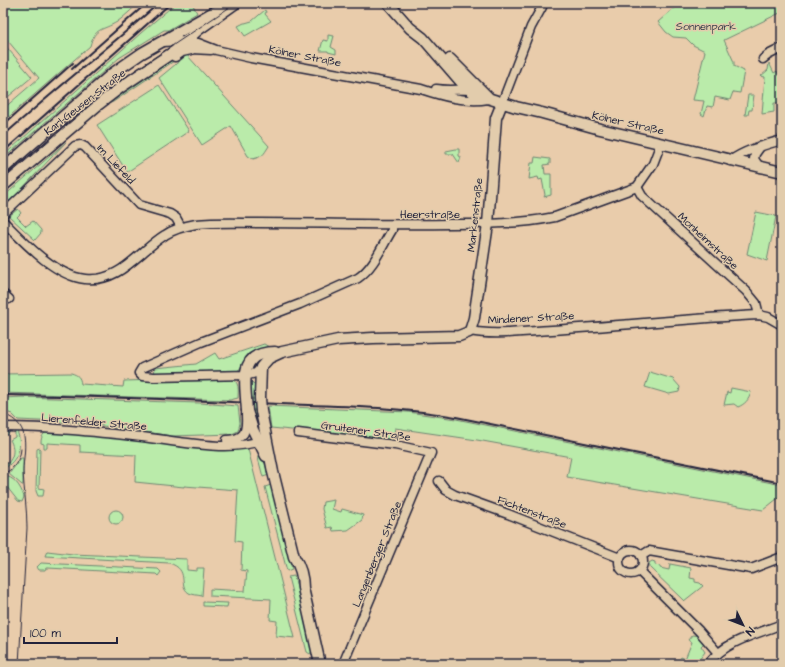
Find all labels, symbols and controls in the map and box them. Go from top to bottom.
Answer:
park label: Sonnenpark [676,19,736,34]
street label: Kölner Straße [268,42,343,70]
street label: Karl-Geusen-Straße [41,65,129,139]
street label: Kölner Straße [591,107,666,139]
street label: Im Liefeld [94,141,139,188]
street label: Markenstraße [464,177,486,253]
street label: Heerstraße [400,207,460,222]
street label: Monheimstraße [674,209,742,273]
street label: Mindener Straße [487,308,575,328]
street label: Lierenfelder Straße [41,410,147,434]
street label: Gruitener Straße [320,417,412,445]
street label: Fichtenstraße [495,492,569,532]
street label: Langenberger Straße [349,499,406,610]
north arrow [723,605,763,645]
scale bar [24,619,117,645]
text: N [742,624,758,639]
text: 100 m [30,625,61,642]

